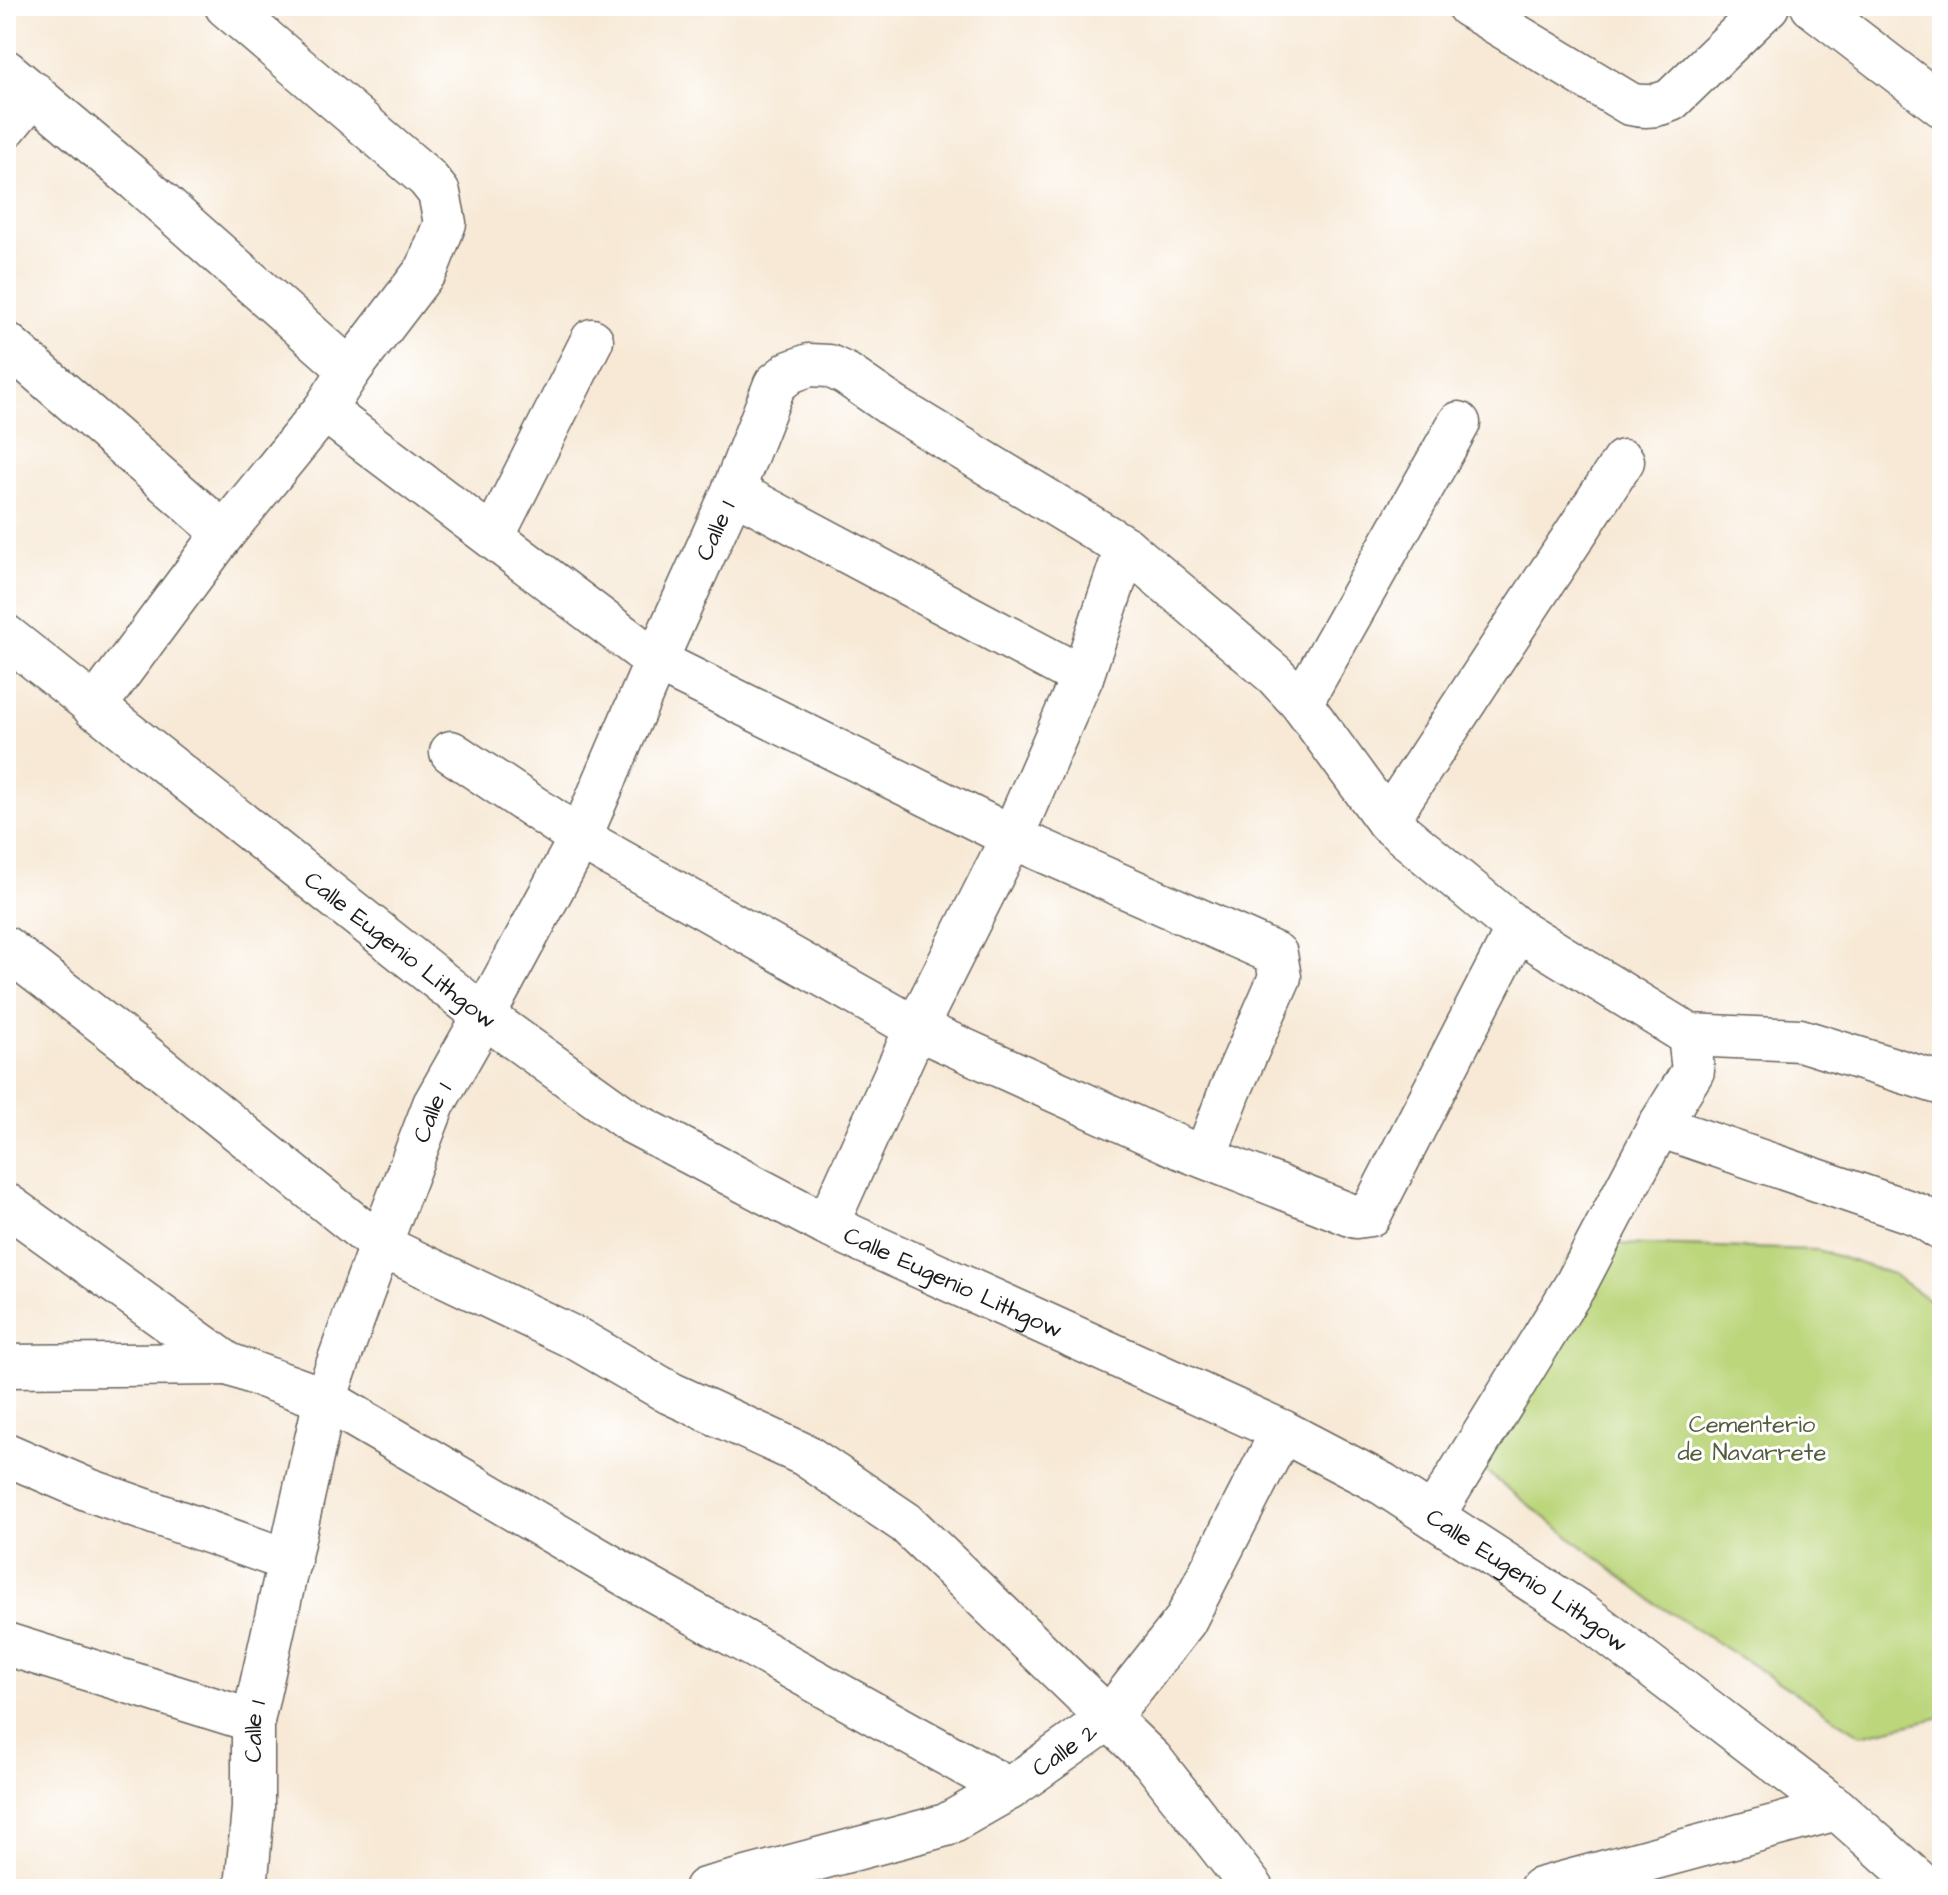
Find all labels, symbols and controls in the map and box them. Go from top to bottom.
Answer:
street label: Calle 1 [688,496,744,566]
street label: Calle Eugenio Lithgow [297,863,503,1038]
street label: Calle 1 [405,1077,461,1148]
street label: Calle Eugenio Lithgow [838,1219,1068,1347]
park label: Cementerio de Navarrete [1678,1408,1827,1470]
street label: Calle Eugenio Lithgow [1419,1500,1635,1661]
street label: Calle 1 [236,1697,275,1763]
street label: Calle 2 [1026,1715,1105,1785]

